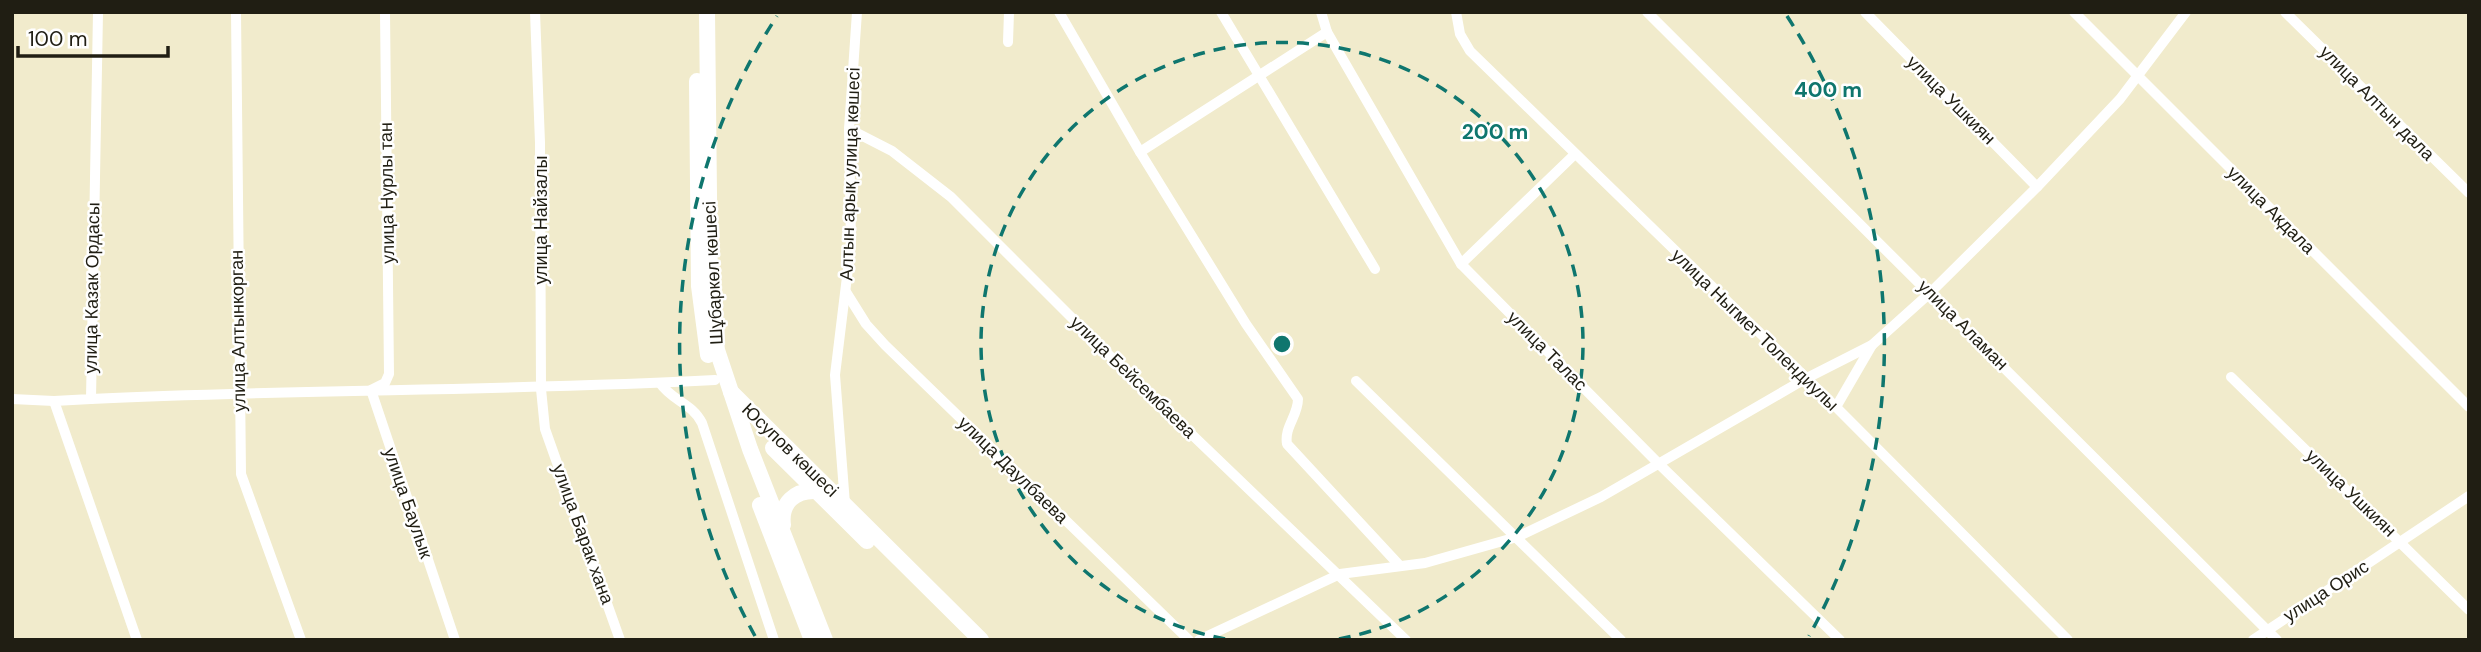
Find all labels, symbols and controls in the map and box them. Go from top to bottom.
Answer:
scale bar [18,14,168,58]
text: 100 m [28,25,88,53]
street label: улица Алтын дала [2314,40,2441,167]
street label: улица Ушкиян [1901,50,2001,150]
street label: Алтын арық улица көшесі [834,67,866,281]
text: 400 m [1794,76,1862,104]
text: 200 m [1462,118,1528,146]
street label: улица Нурлы тан [374,122,400,264]
street label: улица Найзалы [529,155,553,285]
street label: улица Акдала [2222,161,2321,260]
street label: Шұбаркөл көшесі [697,201,729,345]
street label: улица Казак Ордасы [79,202,105,374]
street label: улица Ныгмет Толендиулы [1666,244,1844,416]
street label: улица Алтынкорган [225,250,251,412]
street label: улица Аламан [1912,274,2014,376]
street label: улица Талас [1502,306,1592,396]
street label: улица Бейсембаева [1065,310,1202,444]
centre of rings [1270,332,1294,356]
street label: Юсупов көшесі [736,398,844,502]
street label: улица Даулбаева [953,411,1074,530]
street label: улица Баулык [378,444,438,562]
street label: улица Ушкиян [2301,444,2401,542]
street label: улица Барак хана [546,461,620,608]
street label: улица Орис [2279,554,2373,628]

